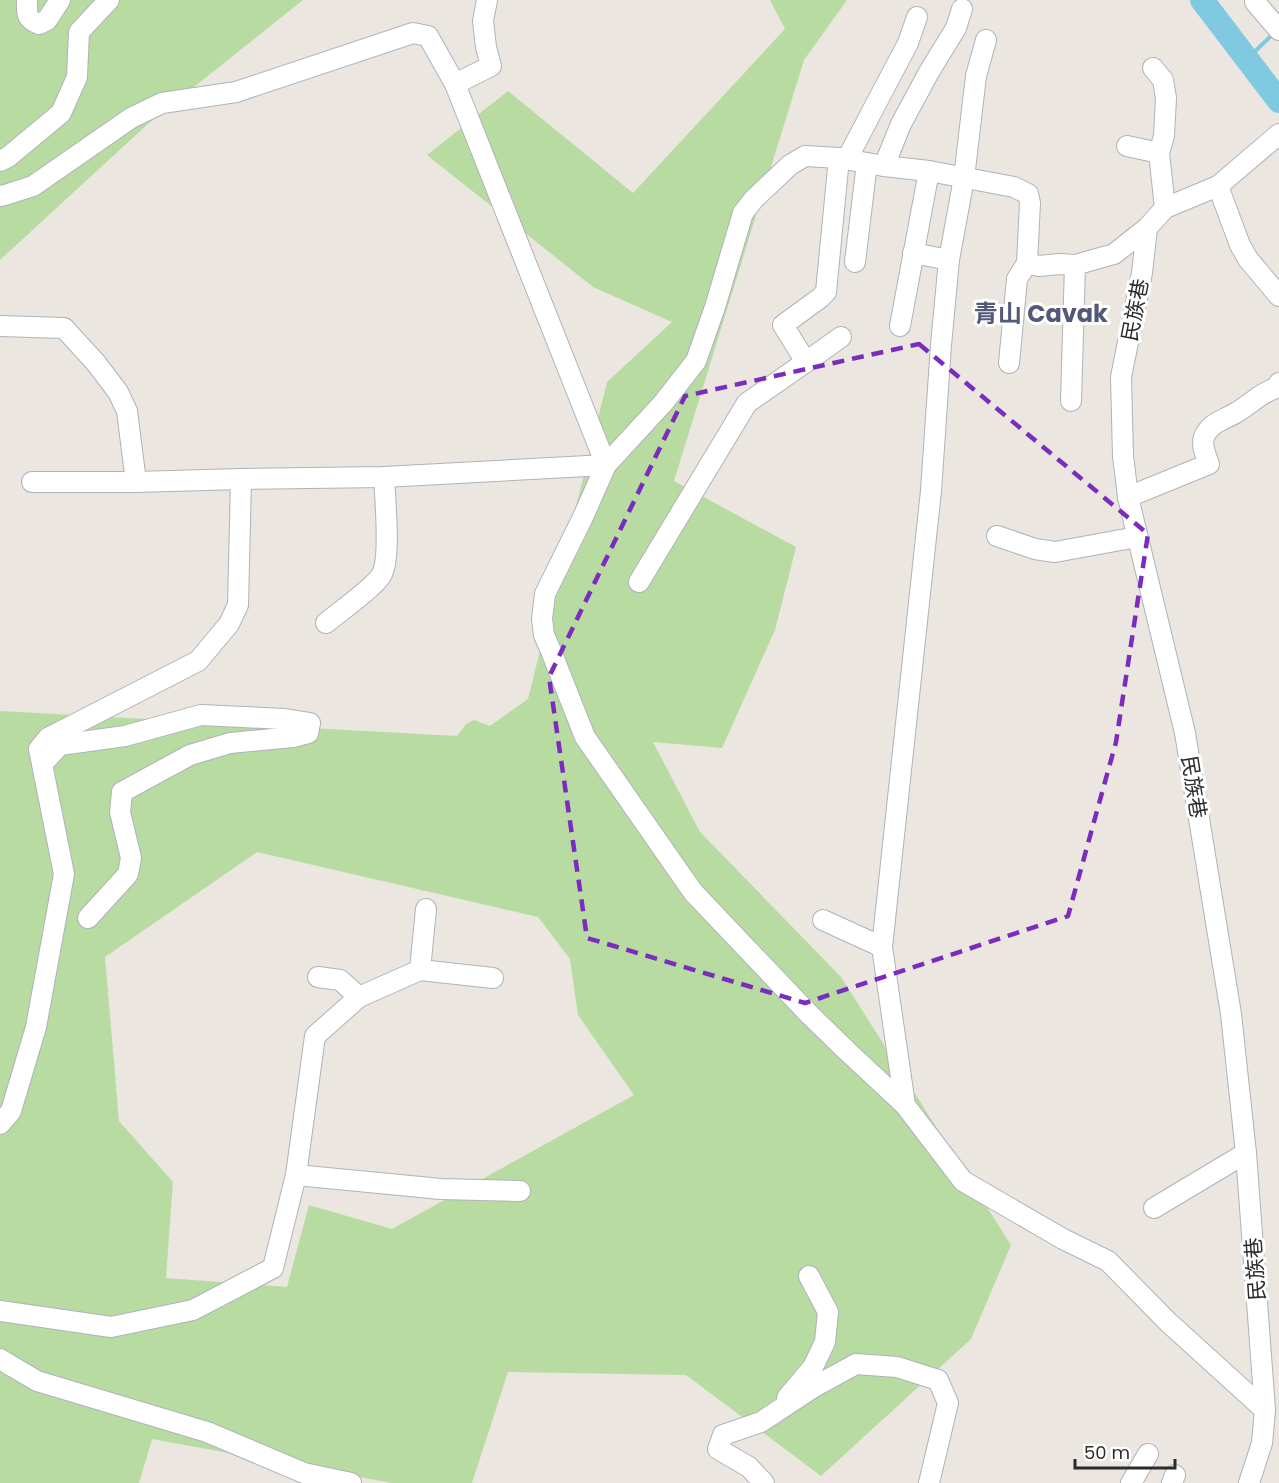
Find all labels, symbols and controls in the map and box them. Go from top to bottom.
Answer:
street label: 民族巷 [1115,276,1155,344]
district label: 青山 Cavak [974,297,1108,330]
street label: 民族巷 [1175,754,1213,820]
street label: 民族巷 [1238,1237,1272,1301]
scale bar [1075,1432,1176,1470]
text: 50 m [1084,1440,1130,1465]

